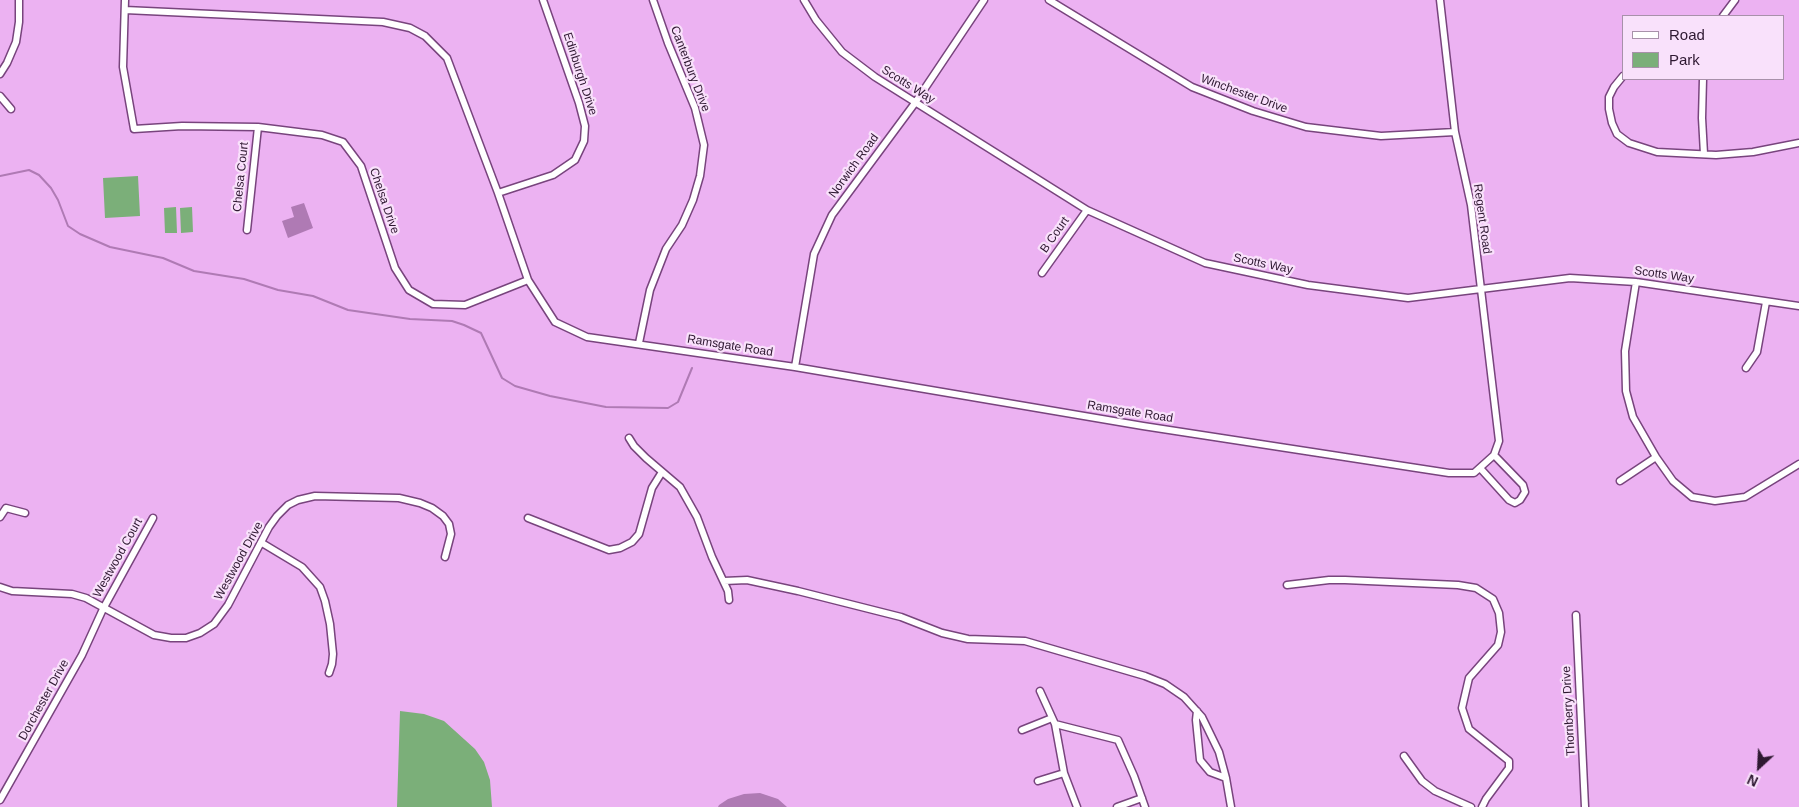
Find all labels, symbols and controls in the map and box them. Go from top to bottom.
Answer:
legend [1622,15,1784,80]
street label: Canterbury Drive [667,24,713,114]
text: Road [1669,26,1705,43]
street label: Edinburgh Drive [560,31,600,117]
text: Park [1669,51,1700,68]
street label: Scotts Way [879,63,937,107]
street label: Winchester Drive [1199,72,1289,116]
street label: Norwich Road [826,131,882,201]
street label: Chelsa Court [230,141,252,213]
street label: Chelsa Drive [366,166,402,236]
street label: Regent Road [1470,183,1494,255]
street label: B Court [1037,214,1073,256]
street label: Scotts Way [1232,251,1294,277]
street label: Scotts Way [1633,264,1695,286]
street label: Ramsgate Road [686,332,774,360]
street label: Ramsgate Road [1086,398,1174,426]
street label: Westwood Court [90,516,146,600]
street label: Westwood Drive [212,519,266,603]
street label: Dorchester Drive [16,657,72,743]
street label: Thornberry Drive [1559,666,1579,756]
north arrow [1734,742,1784,792]
text: N [1745,771,1761,790]

